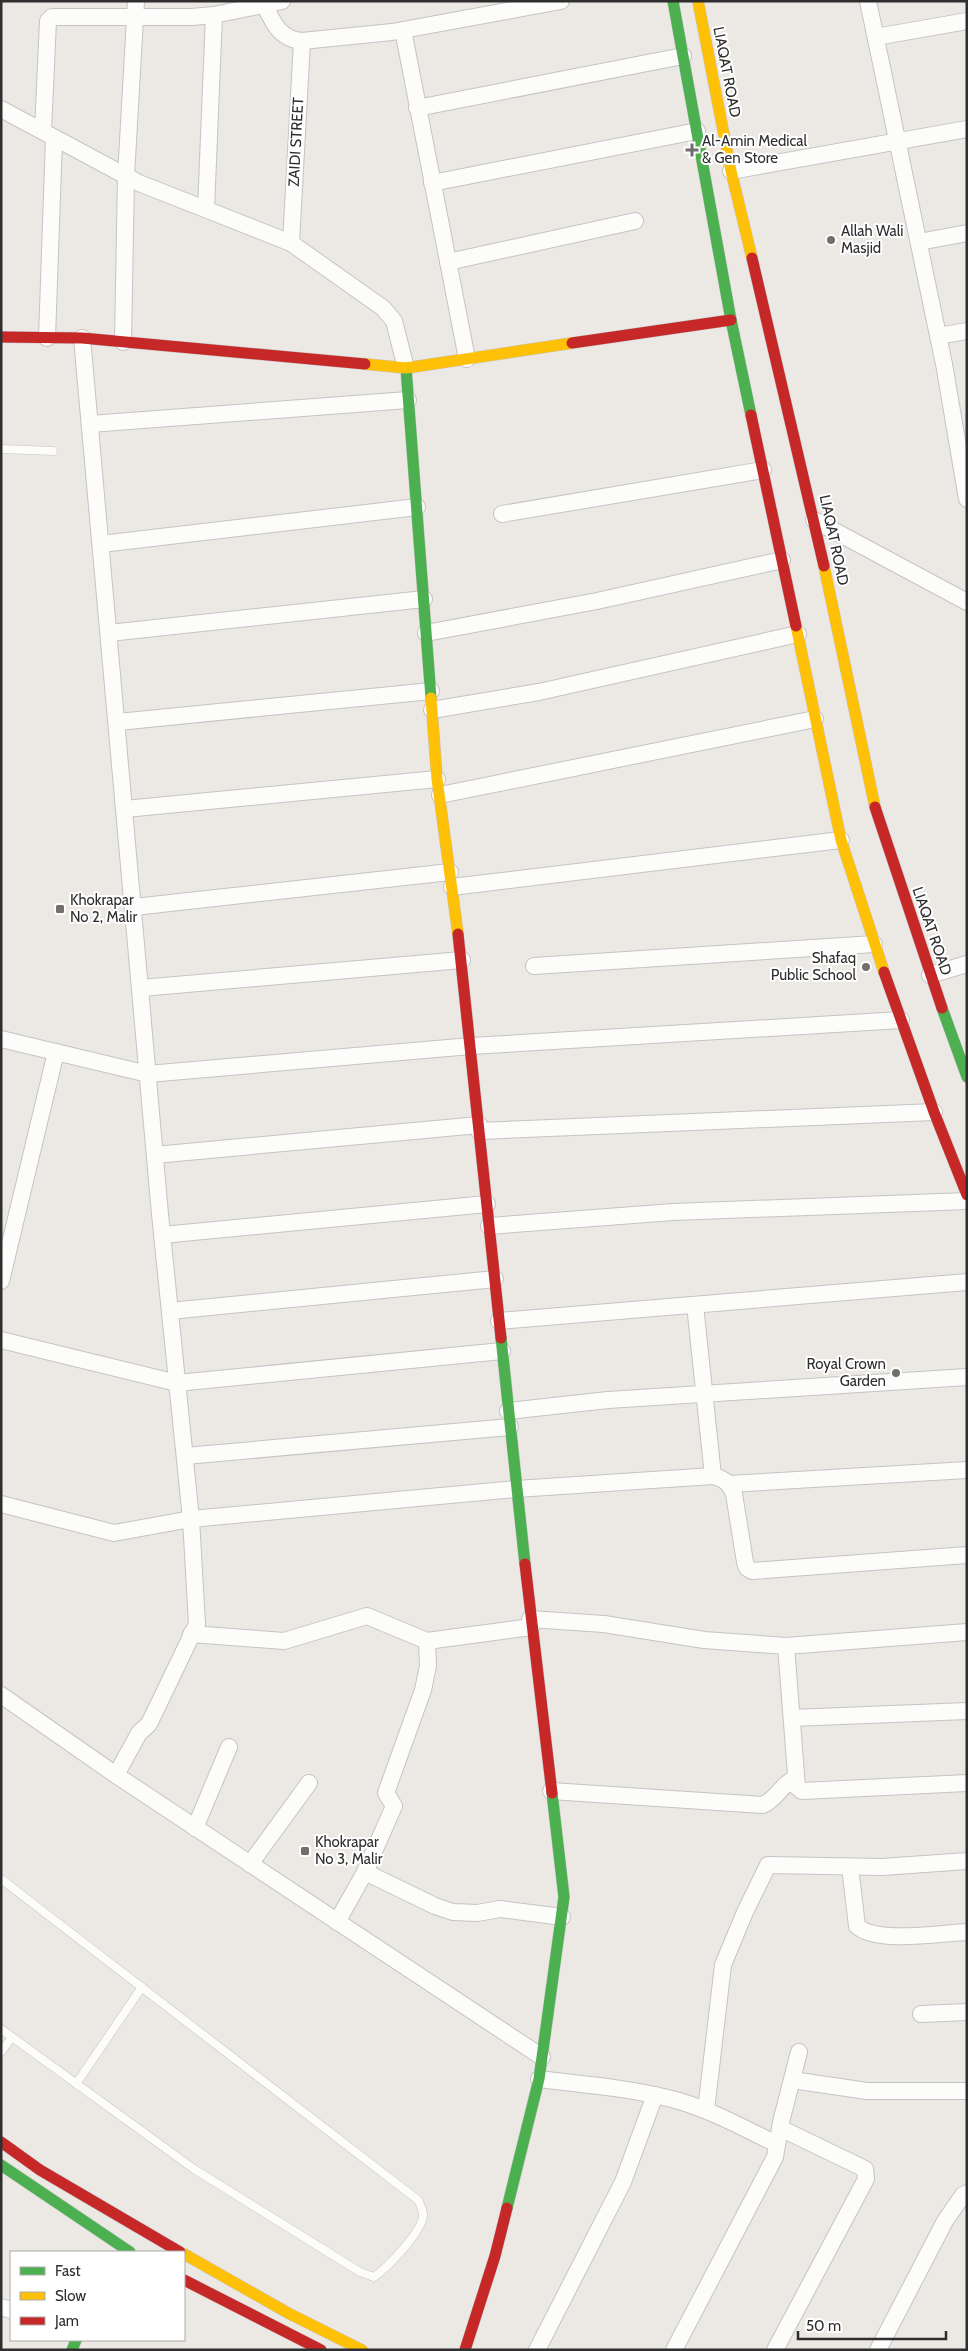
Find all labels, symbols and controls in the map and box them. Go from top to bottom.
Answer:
street label: LIAQAT ROAD [709,25,745,119]
street label: ZAIDI STREET [285,97,307,187]
place label: Al-Amin Medical & Gen Store [702,132,808,167]
marker: Al-Amin Medical & Gen Store [686,144,698,156]
place label: Allah Wali Masjid [841,222,903,257]
marker: Allah Wali Masjid [825,234,837,246]
street label: LIAQAT ROAD [816,493,852,587]
street label: LIAQAT ROAD [908,884,956,978]
place label: Khokrapar No 2, Malir [70,891,137,926]
marker: Khokrapar No 2, Malir [54,903,66,915]
place label: Shafaq Public School [771,949,856,984]
marker: Shafaq Public School [860,961,872,973]
place label: Royal Crown Garden [806,1355,886,1390]
marker: Royal Crown Garden [890,1367,902,1379]
place label: Khokrapar No 3, Malir [315,1833,383,1868]
marker: Khokrapar No 3, Malir [299,1845,311,1857]
legend [10,2251,185,2341]
text: Fast [55,2262,80,2280]
text: Slow [55,2287,86,2305]
scale bar [798,2308,946,2340]
text: Jam [54,2312,79,2330]
text: 50 m [806,2317,841,2335]

